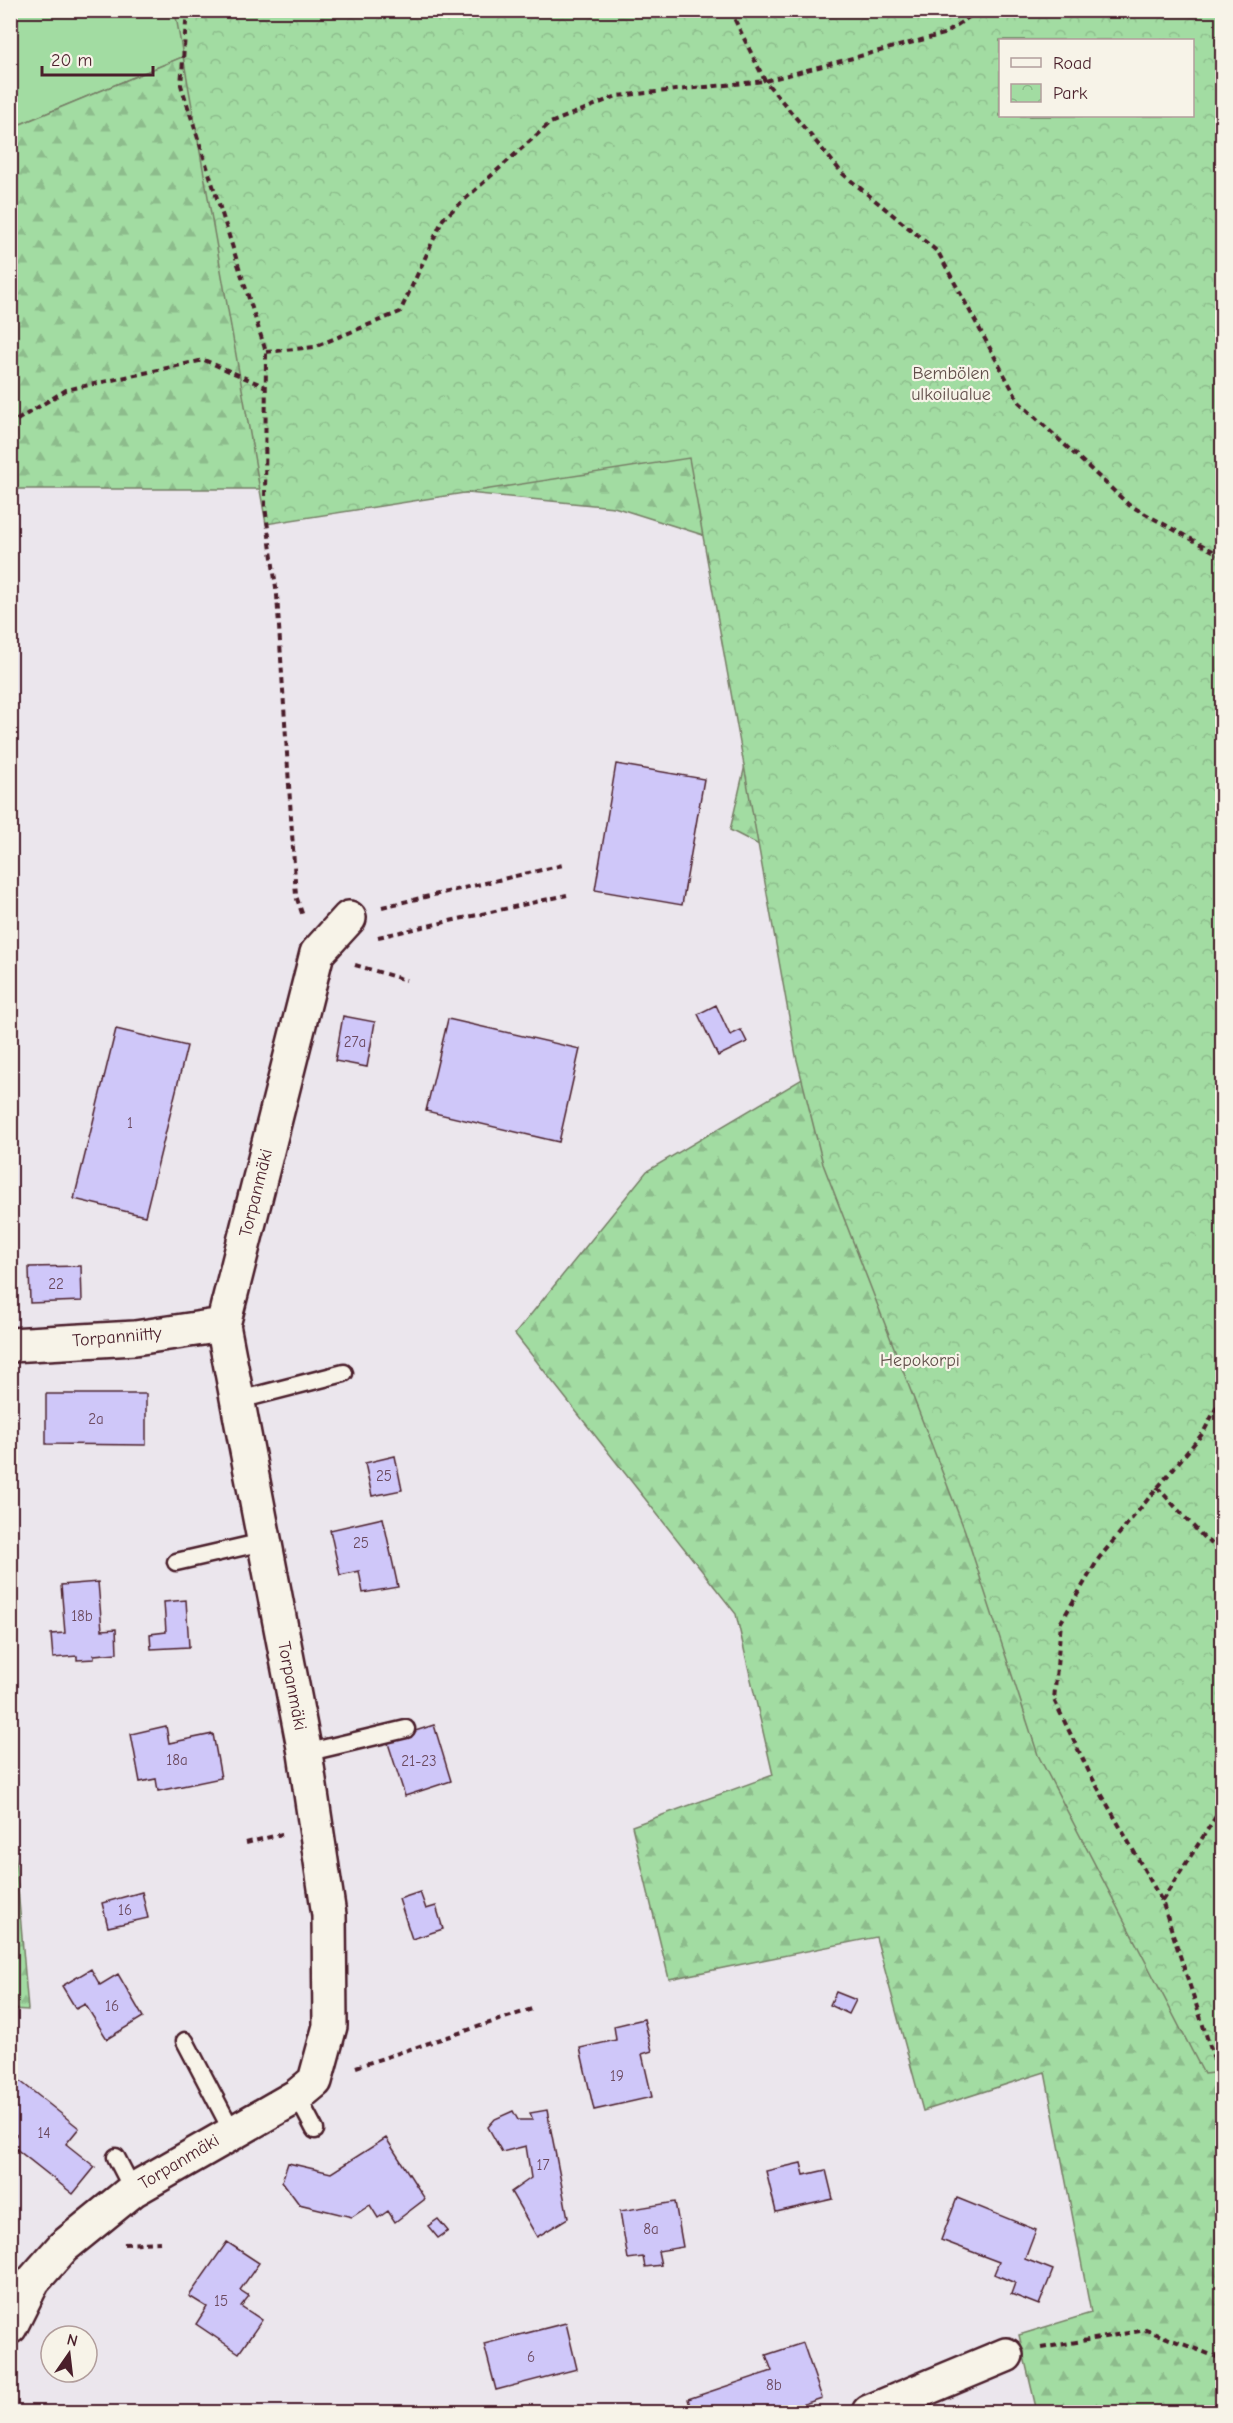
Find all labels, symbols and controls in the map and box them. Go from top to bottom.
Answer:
scale bar [42,39,153,77]
legend [999,39,1194,117]
text: 20 m [51,50,92,71]
text: Road [1053,53,1092,74]
text: Park [1053,83,1088,104]
park label: Bembölen ulkoilualue [911,363,991,405]
house number: 27a [344,1033,366,1051]
house number: 1 [127,1114,133,1132]
street label: Torpanmäki [235,1147,277,1239]
house number: 22 [48,1275,64,1293]
street label: Torpanniitty [71,1323,164,1351]
park label: Hepokorpi [880,1350,960,1371]
house number: 2a [88,1410,104,1428]
house number: 25 [376,1467,392,1485]
house number: 25 [353,1534,369,1552]
house number: 18b [71,1607,93,1625]
street label: Torpanmäki [273,1640,311,1732]
house number: 18a [166,1751,188,1769]
house number: 21-23 [401,1752,437,1770]
house number: 16 [118,1901,132,1919]
house number: 16 [105,1997,119,2015]
house number: 19 [610,2067,624,2085]
house number: 14 [37,2124,51,2142]
street label: Torpanmäki [135,2130,223,2194]
house number: 17 [536,2156,550,2174]
house number: 8a [643,2220,659,2238]
house number: 15 [214,2292,228,2310]
north arrow [39,2324,99,2384]
text: N [65,2330,80,2350]
house number: 6 [527,2348,535,2366]
house number: 8b [766,2376,782,2394]

